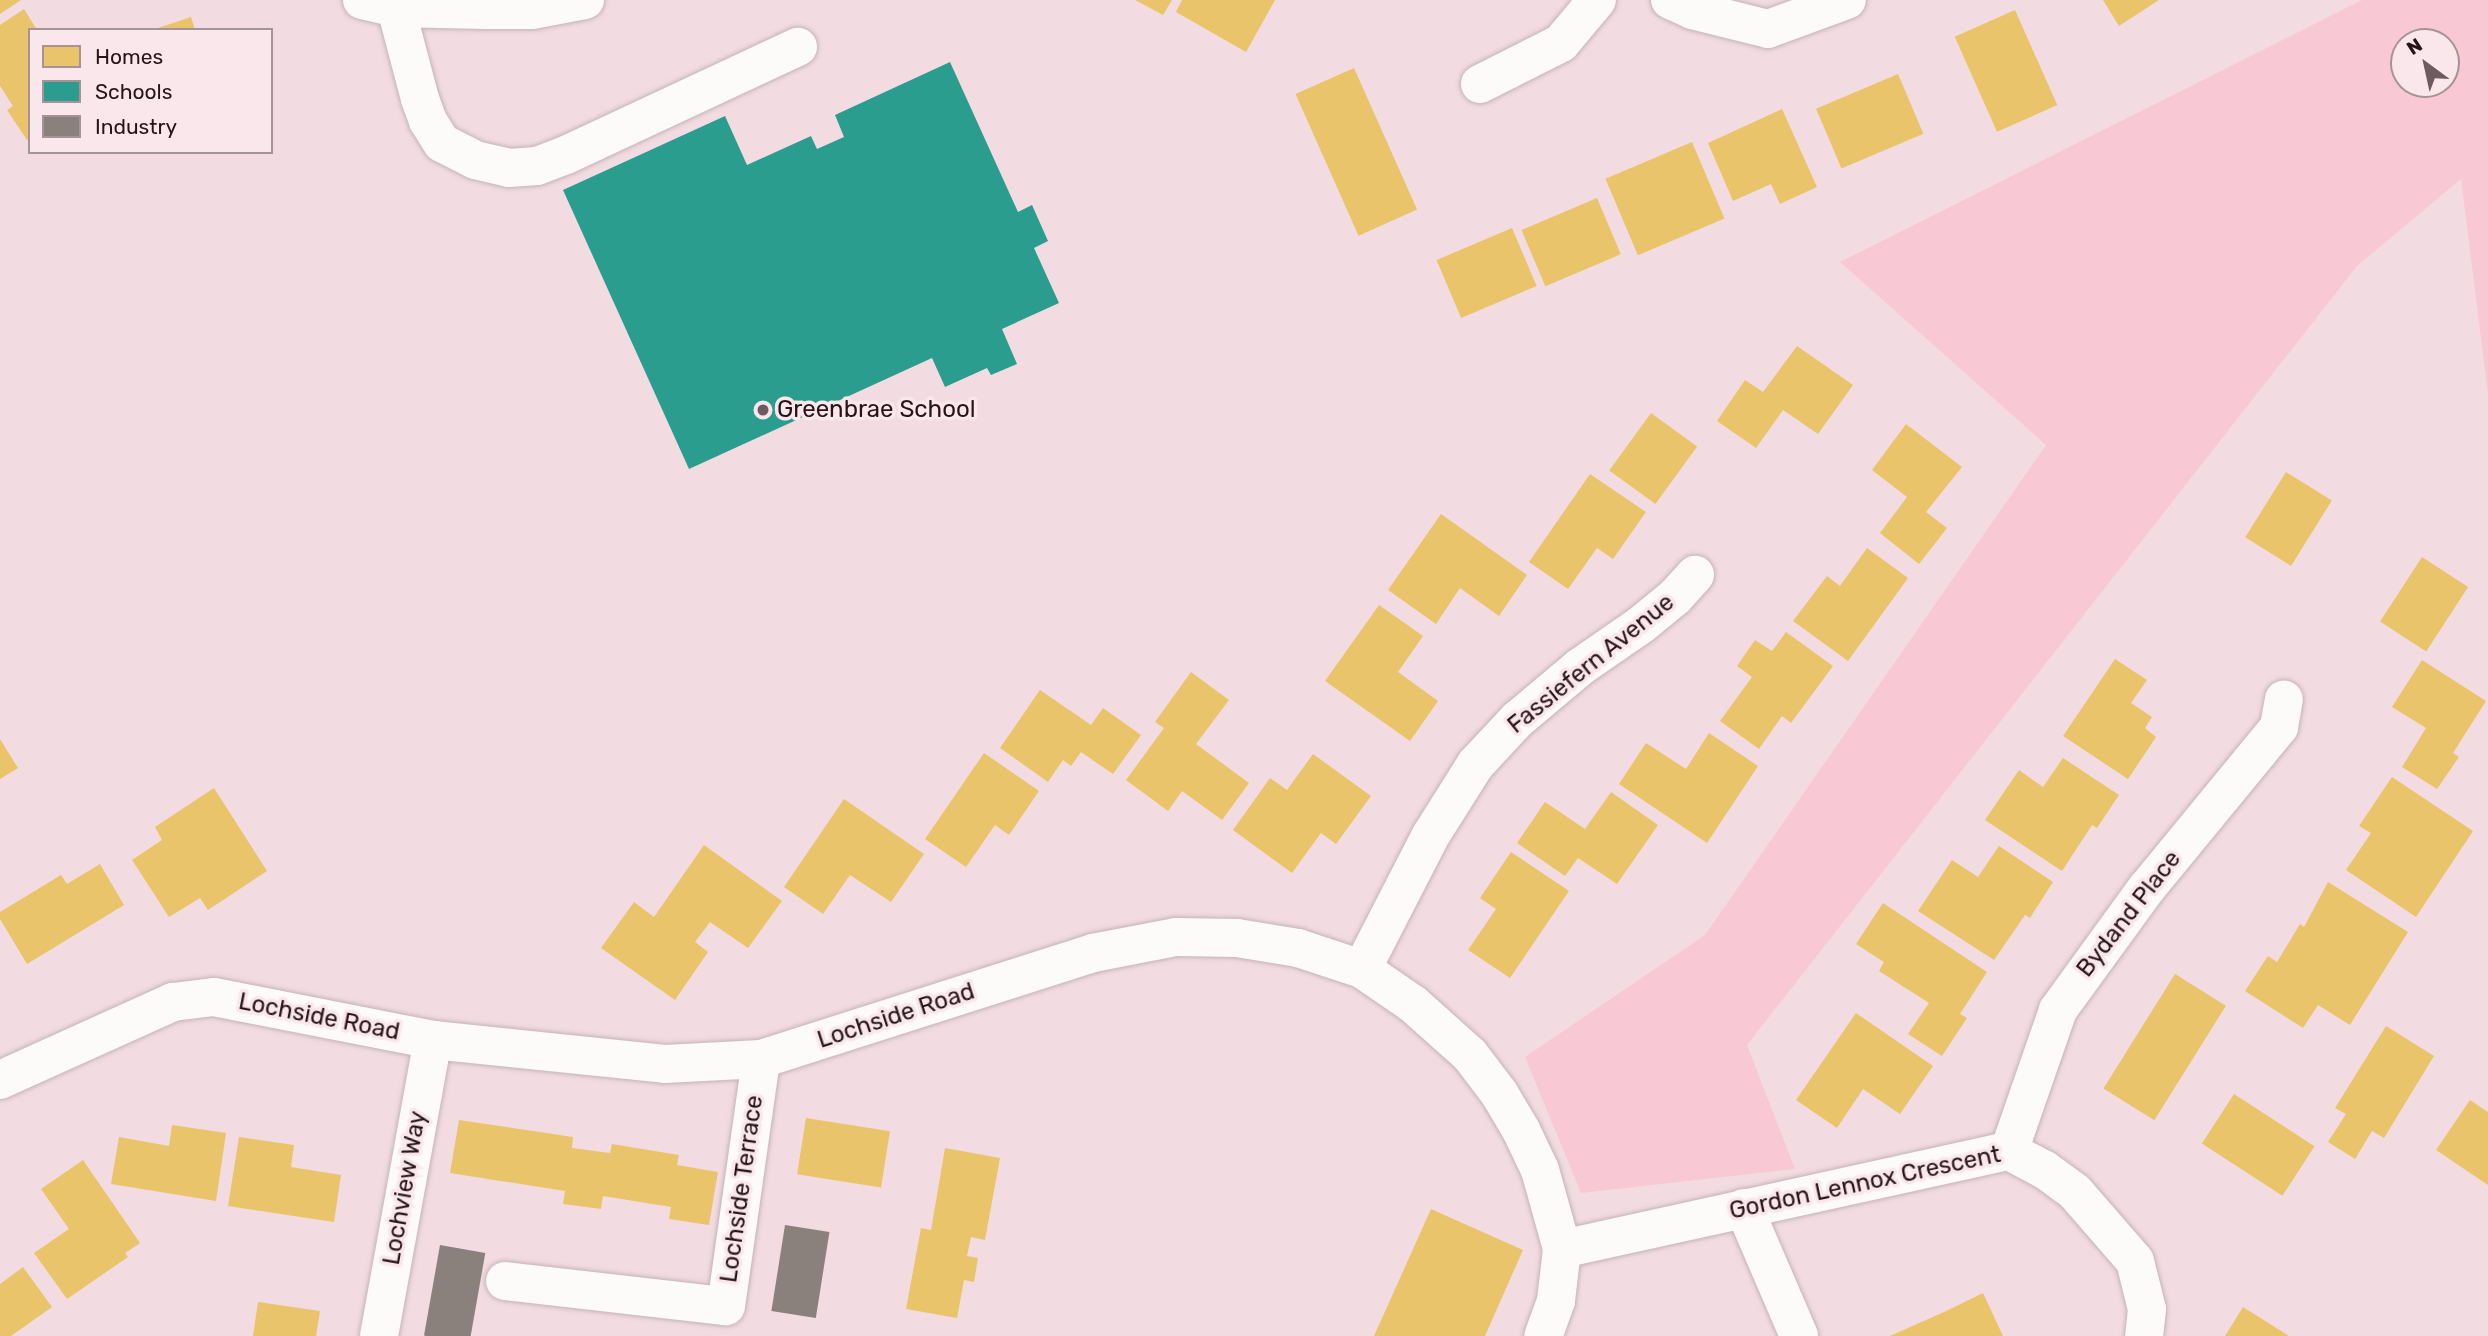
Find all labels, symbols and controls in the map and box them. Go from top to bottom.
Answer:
legend [28,28,273,154]
north arrow [2390,28,2460,98]
text: N [2402,33,2426,60]
text: Homes [95,44,163,69]
text: Schools [95,79,172,104]
text: Industry [95,114,177,139]
place label: Greenbrae School [777,396,976,424]
marker: Greenbrae School [755,402,771,418]
street label: Fassiefern Avenue [1502,588,1680,740]
street label: Bydand Place [2071,845,2187,983]
street label: Lochside Road [814,977,978,1055]
street label: Lochside Road [236,987,402,1047]
street label: Lochside Terrace [715,1093,769,1285]
street label: Lochview Way [377,1108,433,1268]
street label: Gordon Lennox Crescent [1727,1140,2003,1226]

